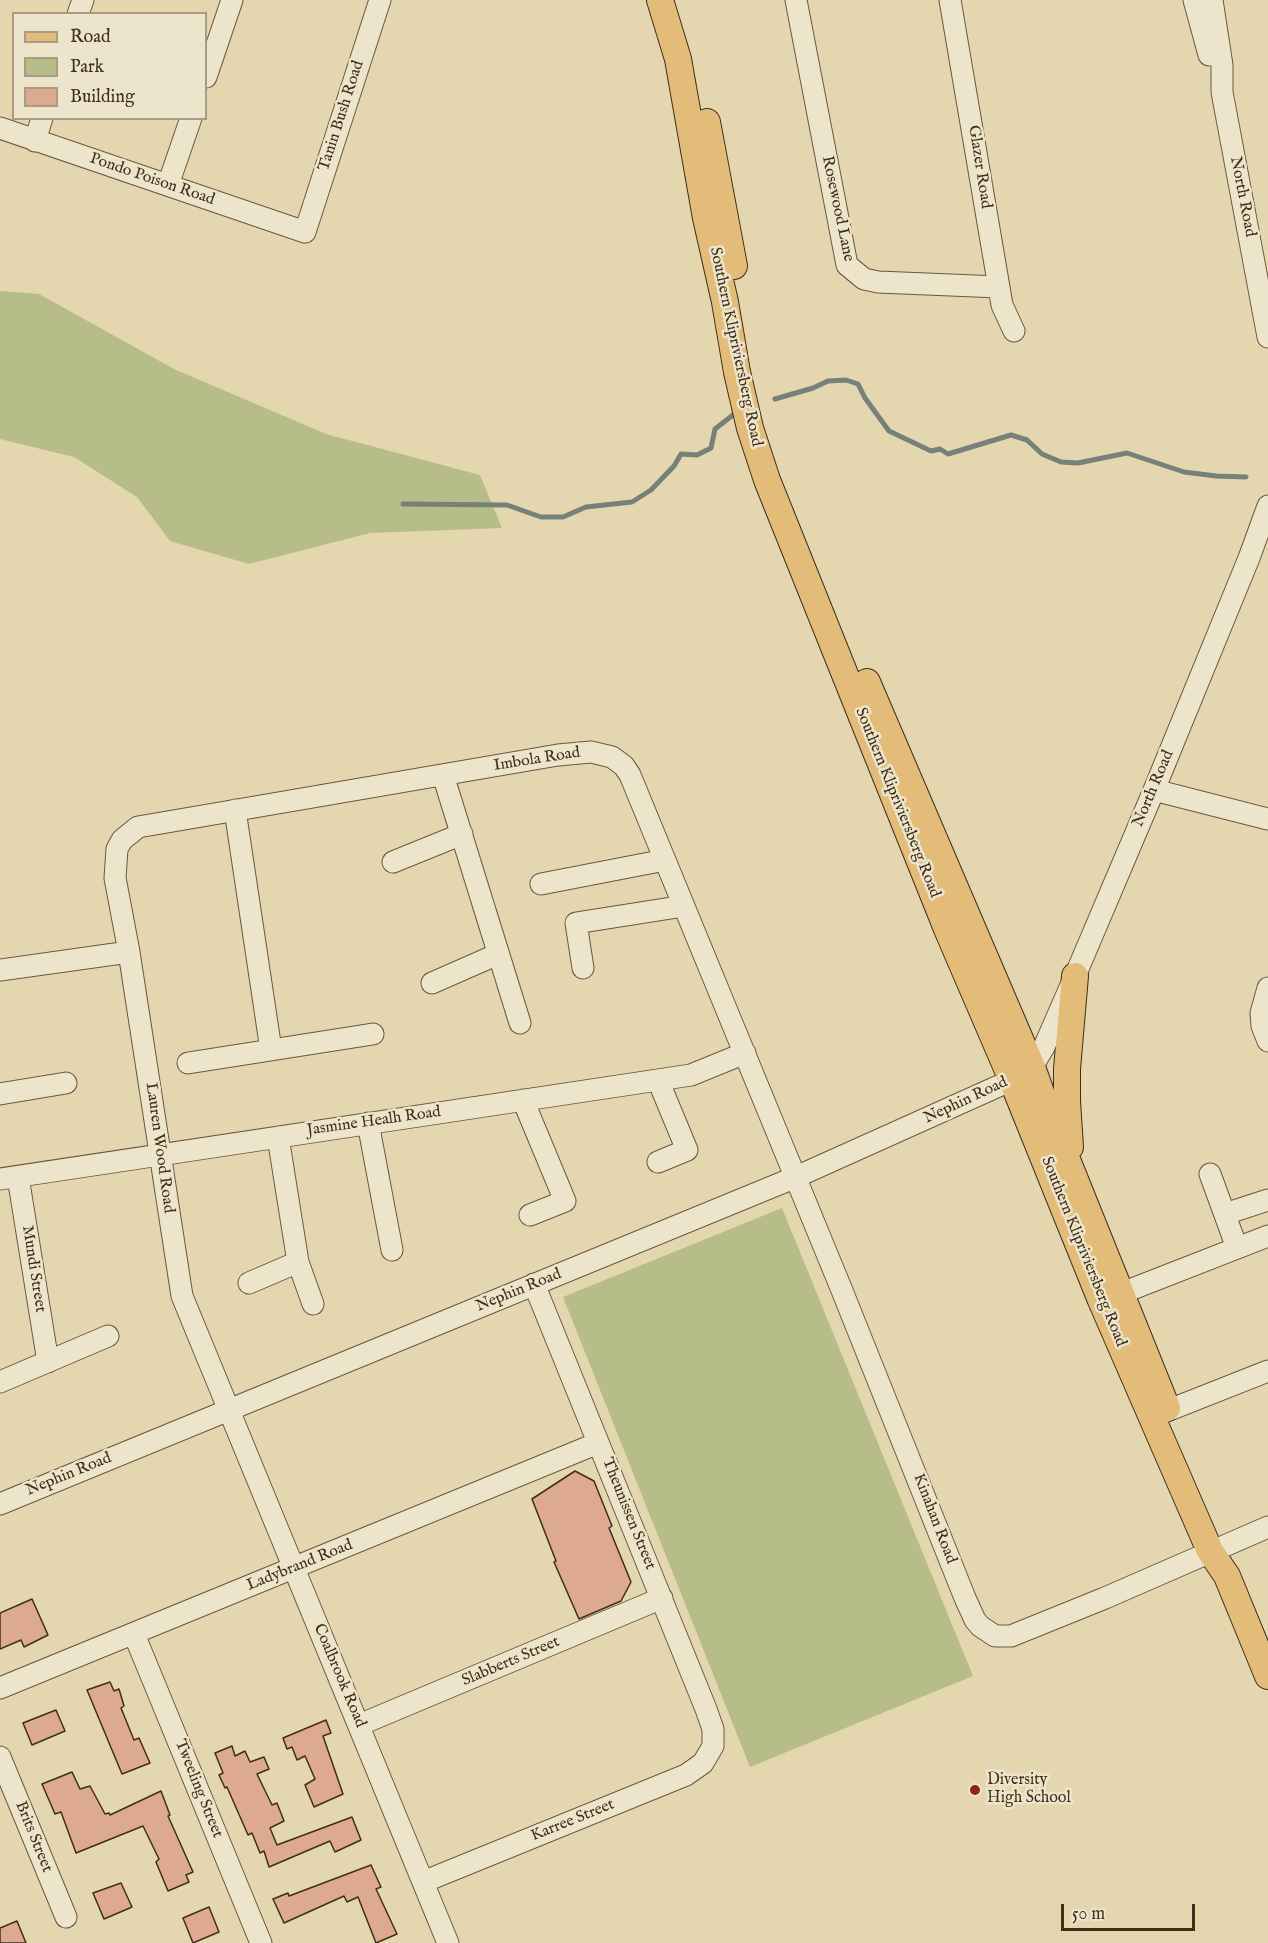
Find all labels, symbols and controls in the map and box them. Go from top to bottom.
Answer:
legend [12,12,207,120]
text: Road [70,26,111,49]
text: Park [70,56,104,79]
street label: Tanin Bush Road [315,58,369,174]
text: Building [70,86,135,109]
street label: Glazer Road [963,124,995,210]
street label: Pondo Poison Road [87,150,217,210]
street label: Rosewood Lane [816,154,858,264]
street label: North Road [1225,155,1259,239]
street label: Southern Klipriviersberg Road [704,246,766,448]
street label: Southern Klipriviersberg Road [850,705,944,901]
street label: Imbola Road [492,744,582,776]
street label: North Road [1129,748,1179,830]
street label: Nephin Road [921,1073,1011,1129]
street label: Lauren Wood Road [140,1081,178,1215]
street label: Jasmine Healh Road [306,1103,442,1141]
street label: Southern Klipriviersberg Road [1036,1154,1130,1350]
street label: Mundi Street [17,1224,49,1314]
street label: Nephin Road [474,1265,564,1317]
street label: Nephin Road [24,1449,114,1501]
street label: Theunissen Street [597,1455,659,1573]
street label: Kinahan Road [908,1471,960,1567]
street label: Ladybrand Road [244,1536,356,1596]
street label: Coalbrook Road [308,1621,370,1731]
street label: Slabberts Street [459,1633,563,1691]
street label: Tweeling Street [170,1737,226,1841]
place label: Diversity High School [987,1771,1071,1809]
marker: Diversity High School [968,1783,982,1797]
street label: Karree Street [529,1796,617,1846]
street label: Brits Street [10,1799,56,1875]
scale bar [1064,1892,1198,1930]
text: 50 m [1072,1903,1105,1926]

